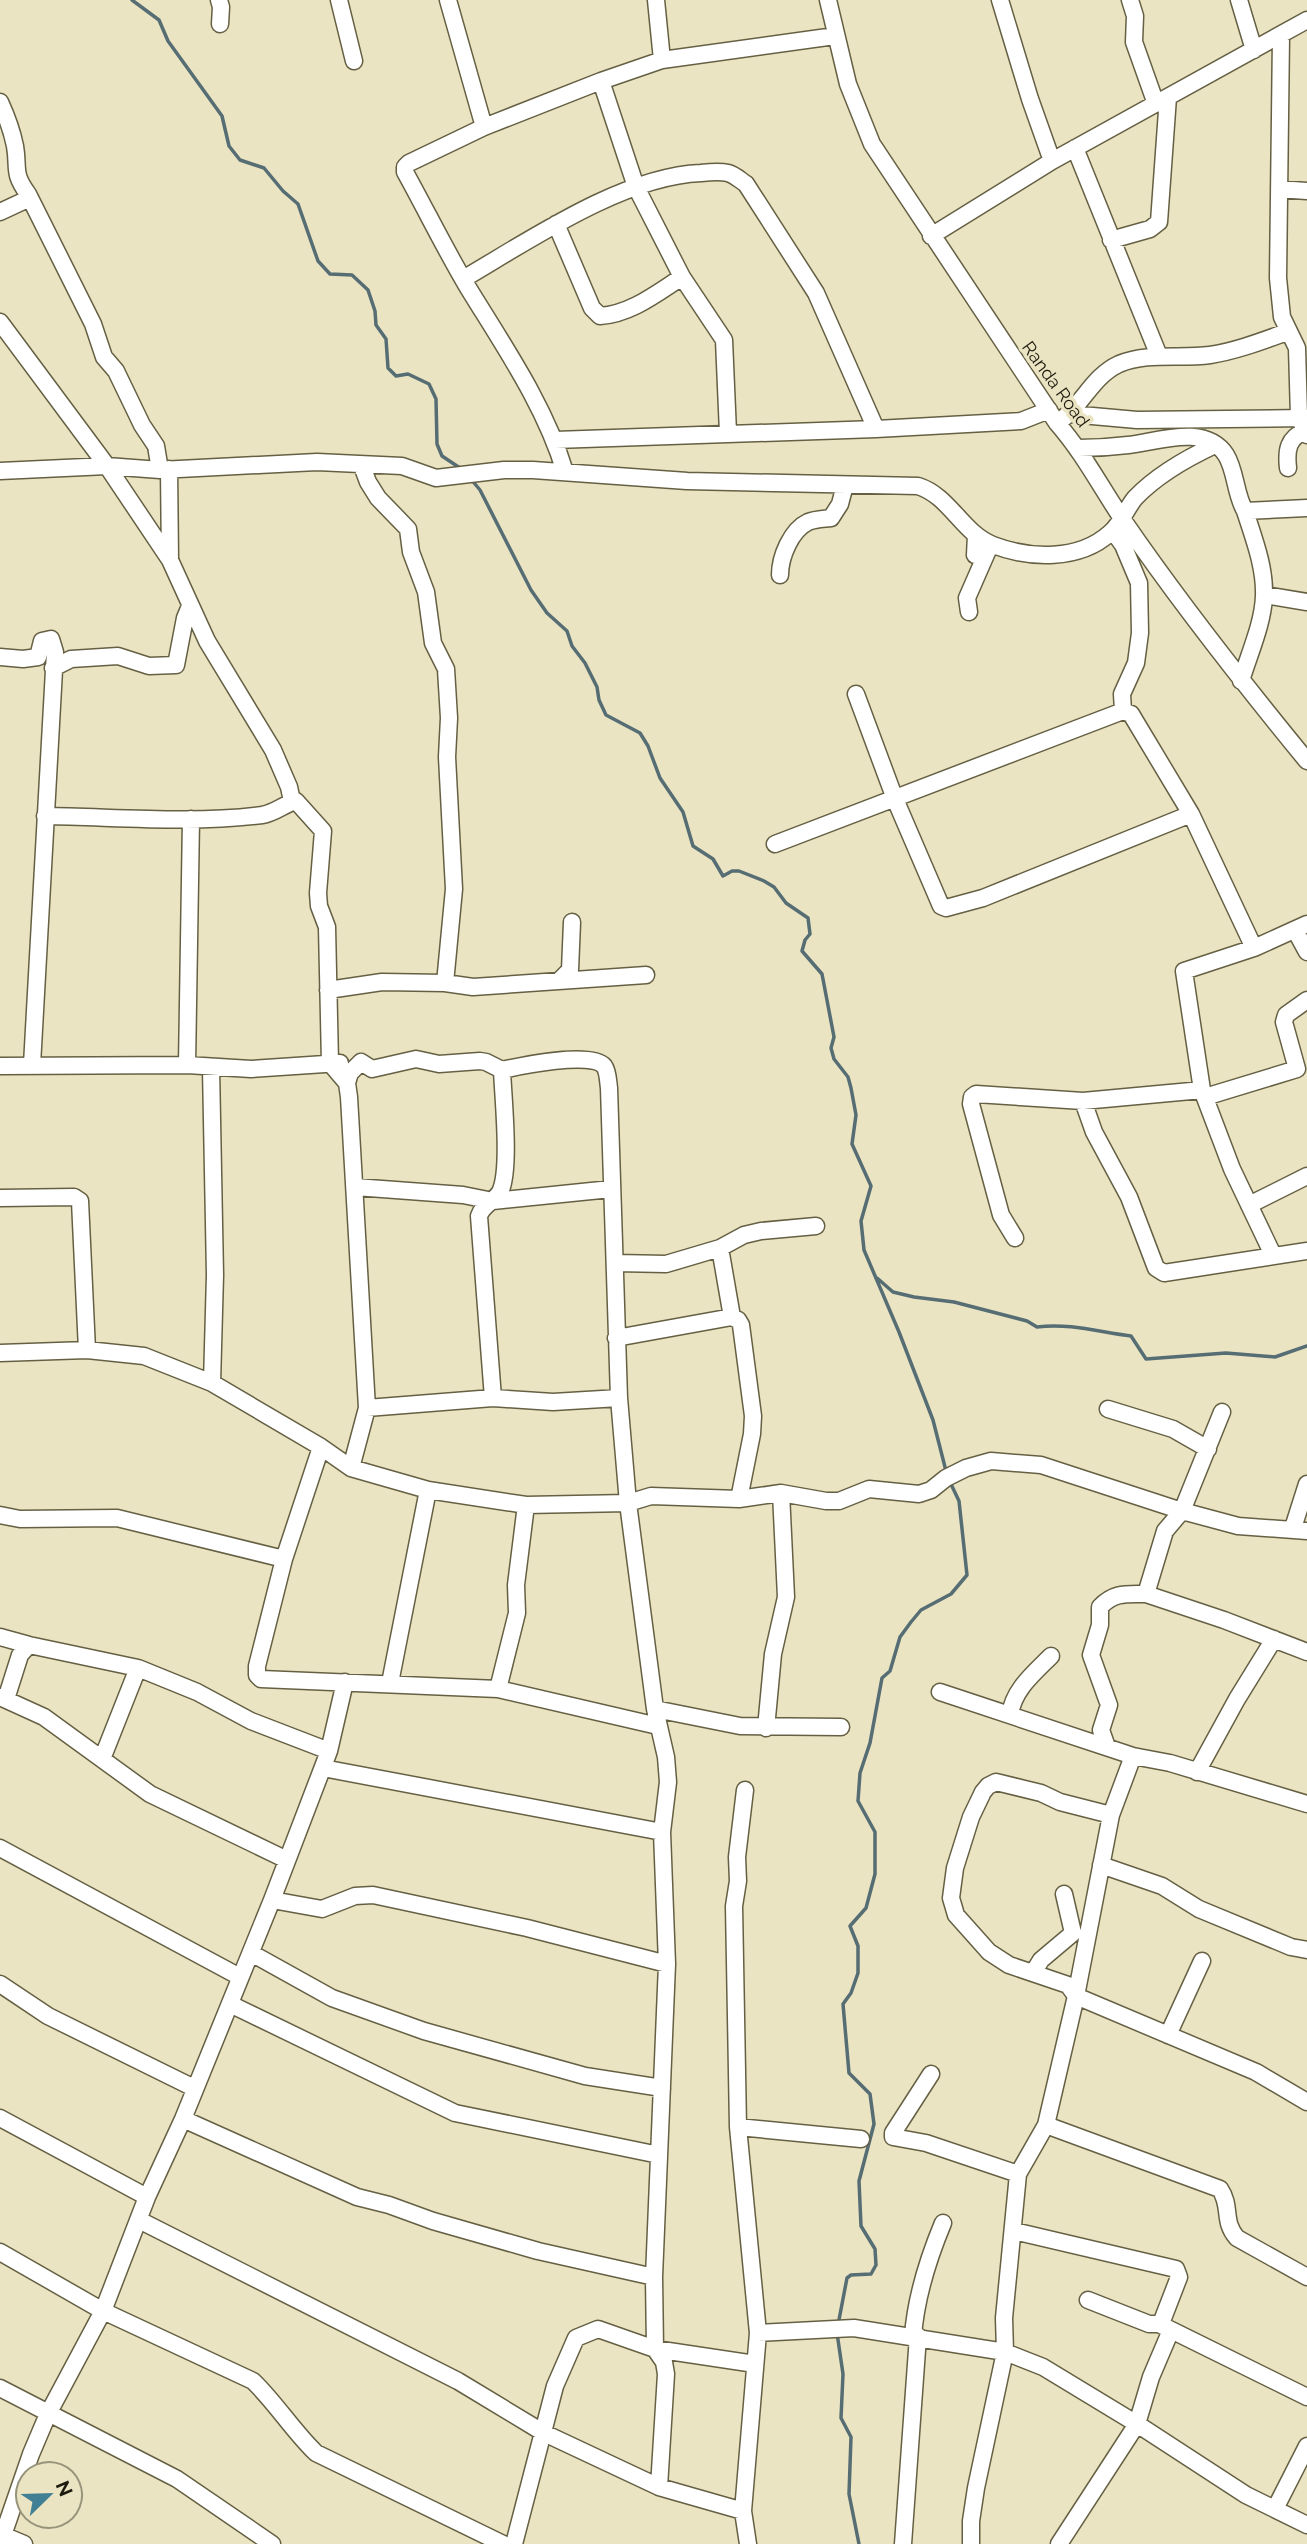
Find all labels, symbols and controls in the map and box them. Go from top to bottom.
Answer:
street label: Randa Road [1018,337,1094,431]
north arrow [14,2460,84,2530]
text: N [52,2477,78,2499]

